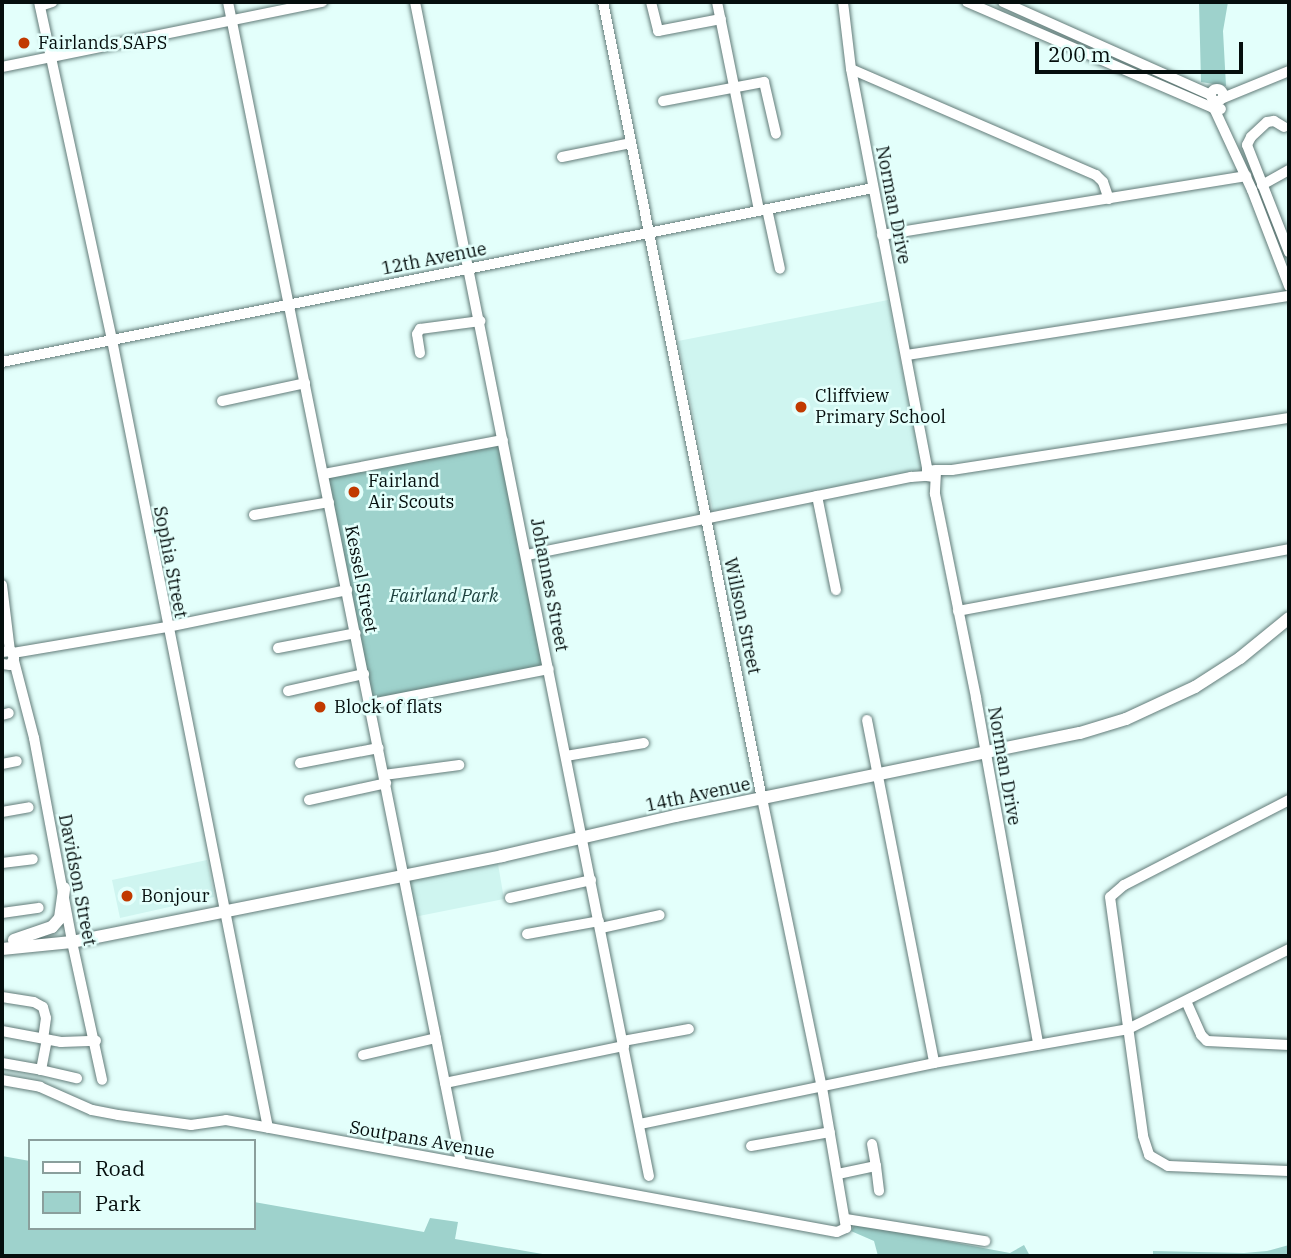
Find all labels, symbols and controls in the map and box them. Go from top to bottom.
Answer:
scale bar [1039,28,1247,72]
place label: Fairlands SAPS [38,32,167,54]
marker: Fairlands SAPS [16,35,32,51]
text: 200 m [1048,40,1111,68]
street label: Norman Drive [871,144,915,266]
street label: 12th Avenue [380,238,488,280]
place label: Cliffview Primary School [815,386,946,428]
marker: Cliffview Primary School [793,399,809,415]
place label: Fairland Air Scouts [368,471,454,514]
marker: Fairland Air Scouts [346,484,362,500]
street label: Sophia Street [149,504,191,620]
street label: Johannes Street [525,516,573,654]
street label: Kessel Street [340,523,382,635]
street label: Willson Street [719,556,765,676]
park label: Fairland Park [390,585,498,607]
place label: Block of flats [334,696,442,718]
marker: Block of flats [312,699,328,715]
street label: Norman Drive [983,705,1025,827]
street label: 14th Avenue [644,773,752,817]
street label: Davidson Street [54,812,100,948]
place label: Bonjour [141,885,209,907]
marker: Bonjour [119,888,135,904]
street label: Soutpans Avenue [348,1117,496,1163]
legend [28,1139,256,1230]
text: Road [95,1154,145,1182]
text: Park [95,1189,141,1217]

